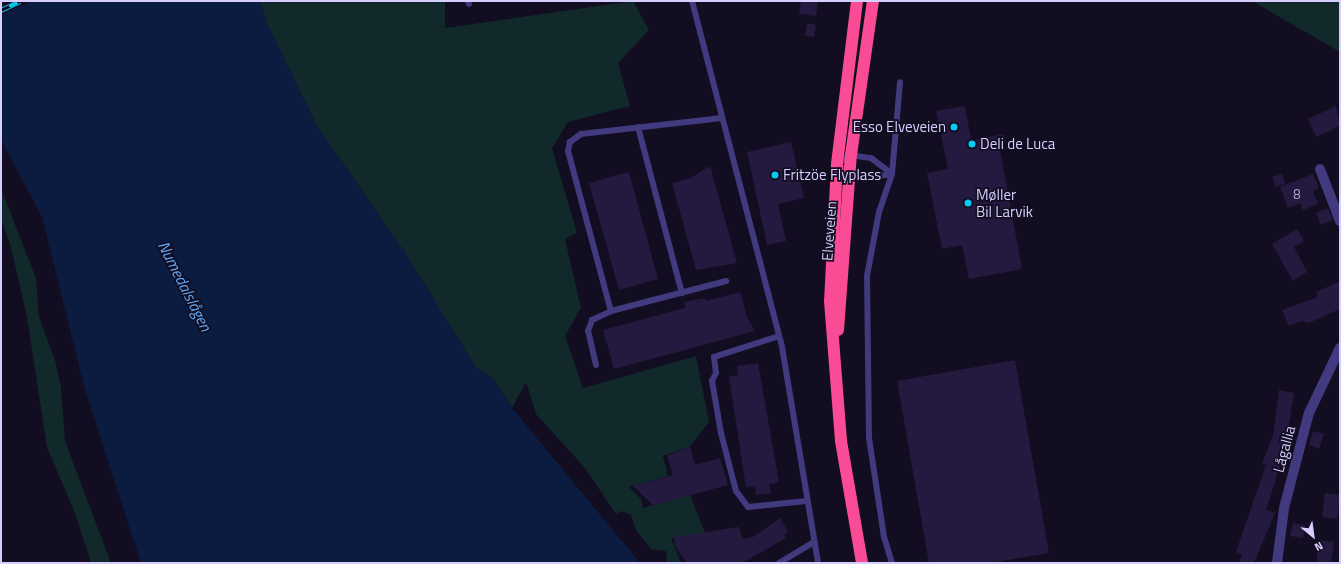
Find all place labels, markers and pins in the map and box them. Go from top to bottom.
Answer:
place label: Esso Elveveien [853,118,946,136]
marker: Esso Elveveien [949,122,959,132]
place label: Deli de Luca [980,135,1055,153]
marker: Deli de Luca [967,139,977,149]
place label: Fritzöe Flyplass [783,166,881,184]
marker: Fritzöe Flyplass [770,170,780,180]
place label: Møller Bil Larvik [976,185,1033,220]
marker: Møller Bil Larvik [963,198,973,208]

